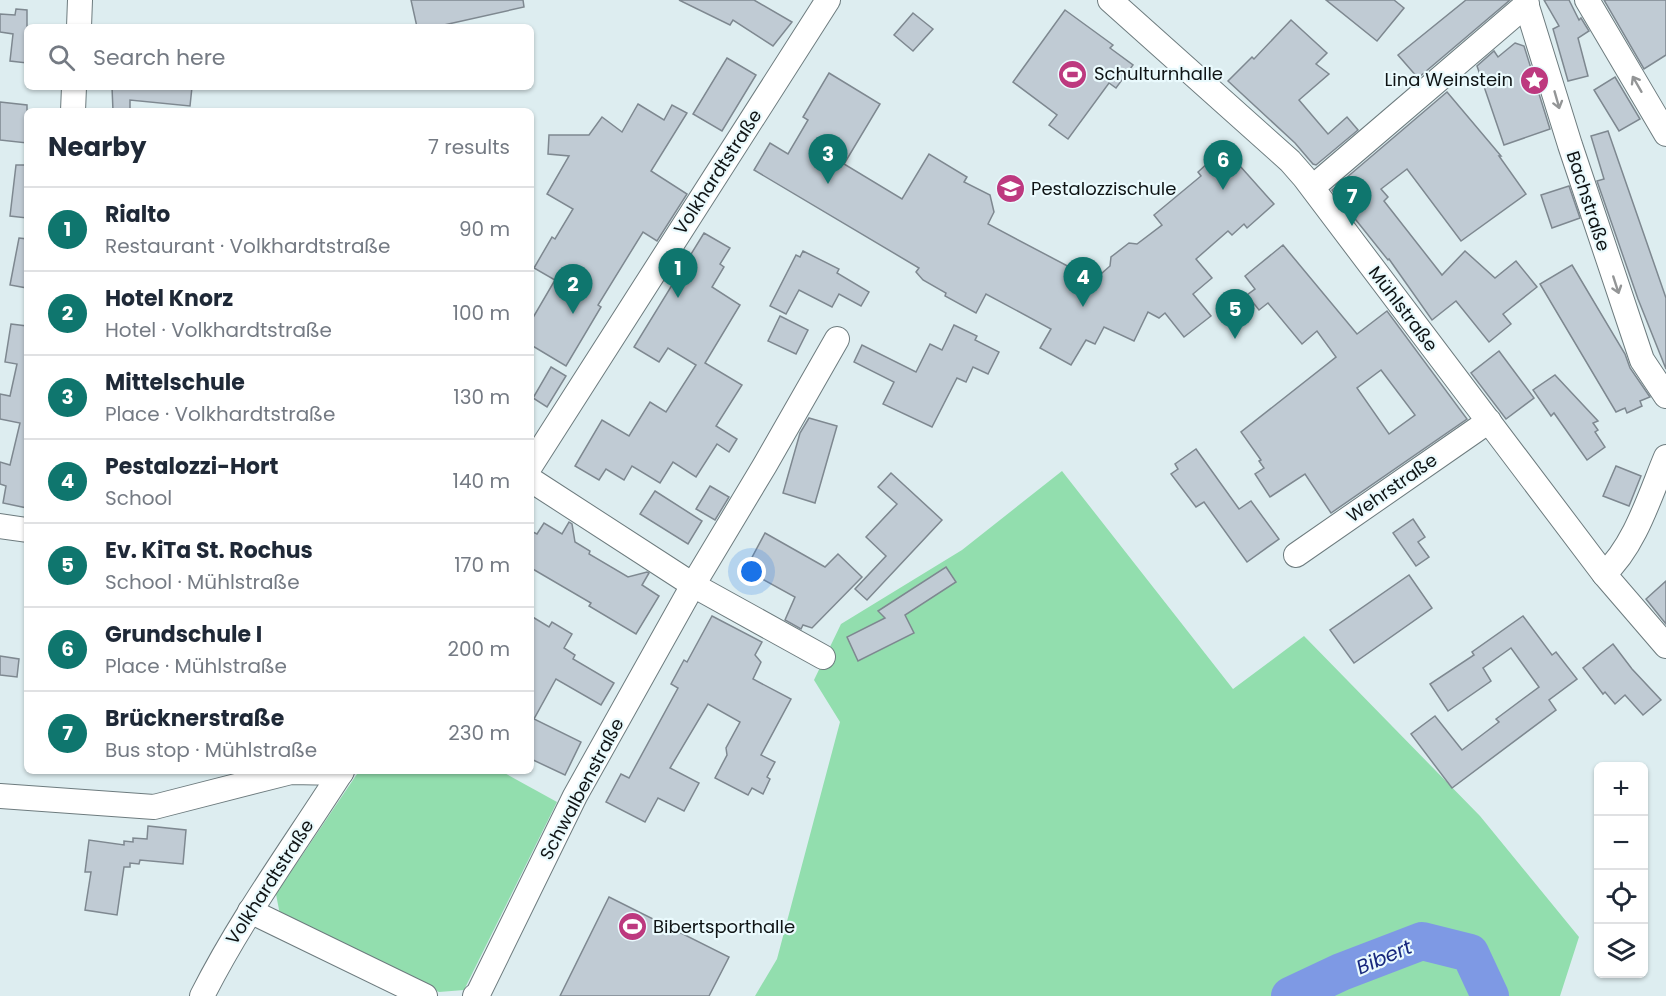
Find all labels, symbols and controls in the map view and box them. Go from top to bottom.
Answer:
search box [24,24,534,90]
icon: search [45,41,78,74]
text: Search here [93,42,226,73]
sports icon: Schulturnhalle [1057,58,1089,90]
place label: Schulturnhalle [1094,61,1223,86]
place icon: Lina Weinstein [1518,64,1550,96]
place label: Lina Weinstein [1385,67,1513,92]
one-way arrow [1630,76,1642,93]
one-way arrow [1552,90,1563,109]
street label: Volkhardtstraße [668,104,767,239]
text: Nearby [48,129,146,165]
text: 7 results [428,133,510,161]
pin: 3 [808,134,848,184]
pin: 6 [1204,140,1242,190]
street label: Bachstraße [1561,148,1616,254]
school or university icon: Pestalozzischule [994,173,1026,205]
place label: Pestalozzischule [1031,176,1176,201]
pin: 7 [1332,176,1372,226]
text: Rialto [105,199,170,230]
text: 1 [64,215,71,243]
text: 90 m [459,215,510,243]
text: Restaurant · Volkhardtstraße [105,232,390,260]
pin: 1 [658,248,698,298]
pin: 4 [1064,258,1102,307]
street label: Mühlstraße [1363,261,1444,357]
pin: 2 [554,264,592,314]
one-way arrow [1612,275,1623,294]
text: Hotel Knorz [105,283,233,314]
pin: 5 [1216,290,1254,339]
text: 2 [62,299,73,327]
text: 100 m [453,299,510,327]
text: Hotel · Volkhardtstraße [105,316,332,344]
text: Mittelschule [105,367,245,398]
text: 3 [61,383,74,411]
text: 130 m [453,383,510,411]
text: Place · Volkhardtstraße [105,400,335,428]
street label: Wehrstraße [1341,447,1442,528]
text: Pestalozzi-Hort [105,451,278,482]
text: 4 [61,467,74,495]
text: 140 m [453,467,510,495]
text: School [105,484,172,512]
text: Ev. KiTa St. Rochus [105,535,313,566]
text: 5 [61,551,74,579]
text: 170 m [454,551,510,579]
your location [737,557,766,586]
text: School · Mühlstraße [105,568,300,596]
text: Grundschule I [105,619,262,650]
text: 6 [61,635,74,663]
text: 200 m [447,635,510,663]
text: Place · Mühlstraße [105,652,287,680]
text: Brücknerstraße [105,703,284,734]
street label: Schwalbenstraße [534,713,630,864]
text: 7 [62,719,73,747]
text: 230 m [448,719,510,747]
text: Bus stop · Mühlstraße [105,736,317,764]
map controls [1594,762,1648,978]
button: + [1594,762,1648,816]
street label: Volkhardtstraße [220,814,319,949]
button: − [1594,816,1648,870]
button: locate [1594,870,1648,924]
sports icon: Bibertsporthalle [616,911,648,943]
place label: Bibertsporthalle [653,914,795,939]
button: layers [1594,924,1648,978]
water label: Bibert [1352,933,1417,981]

